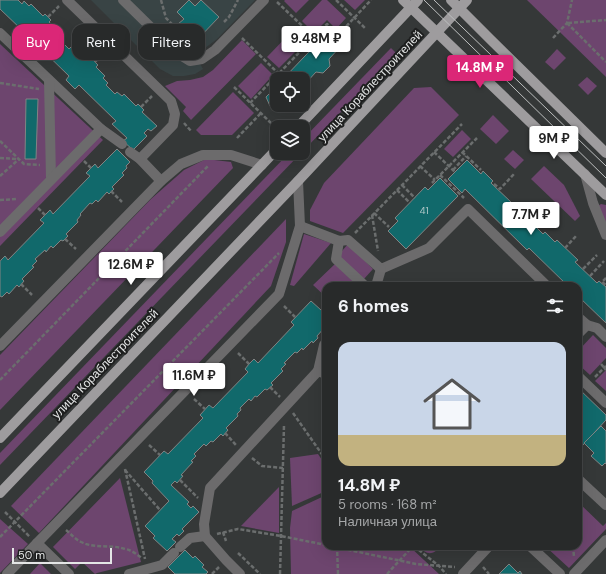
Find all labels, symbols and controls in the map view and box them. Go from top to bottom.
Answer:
chip: Buy [12,24,64,60]
chip: Rent [72,24,130,60]
chip: Filters [138,24,205,60]
pin: 9.48M ₽ [279,26,353,60]
street label: улица Кораблестроителей [314,27,426,145]
text: 9.48M ₽ [291,30,341,47]
pin: 14.8M ₽ [443,55,517,89]
text: 14.8M ₽ [456,59,504,76]
map controls [270,72,310,160]
button: locate [270,72,310,112]
button: layers [270,120,310,160]
pin: 9M ₽ [530,126,578,160]
text: 9M ₽ [538,130,570,147]
pin: 7.7M ₽ [498,202,564,236]
house number: 41 [419,204,429,217]
text: 7.7M ₽ [511,206,551,223]
pin: 12.6M ₽ [94,252,168,286]
text: 12.6M ₽ [108,256,154,273]
text: 6 homes [338,295,409,317]
icon: filters [544,295,566,317]
street label: улица Кораблестроителей [48,306,162,422]
pin: 11.6M ₽ [157,363,231,397]
text: 11.6M ₽ [172,367,216,384]
icon: home [416,368,488,440]
text: 14.8M ₽ [338,474,400,496]
text: 5 rooms · 168 m² [338,496,436,513]
text: Наличная улица [338,513,437,530]
scale bar [12,546,112,565]
text: 50 m [18,548,45,562]

